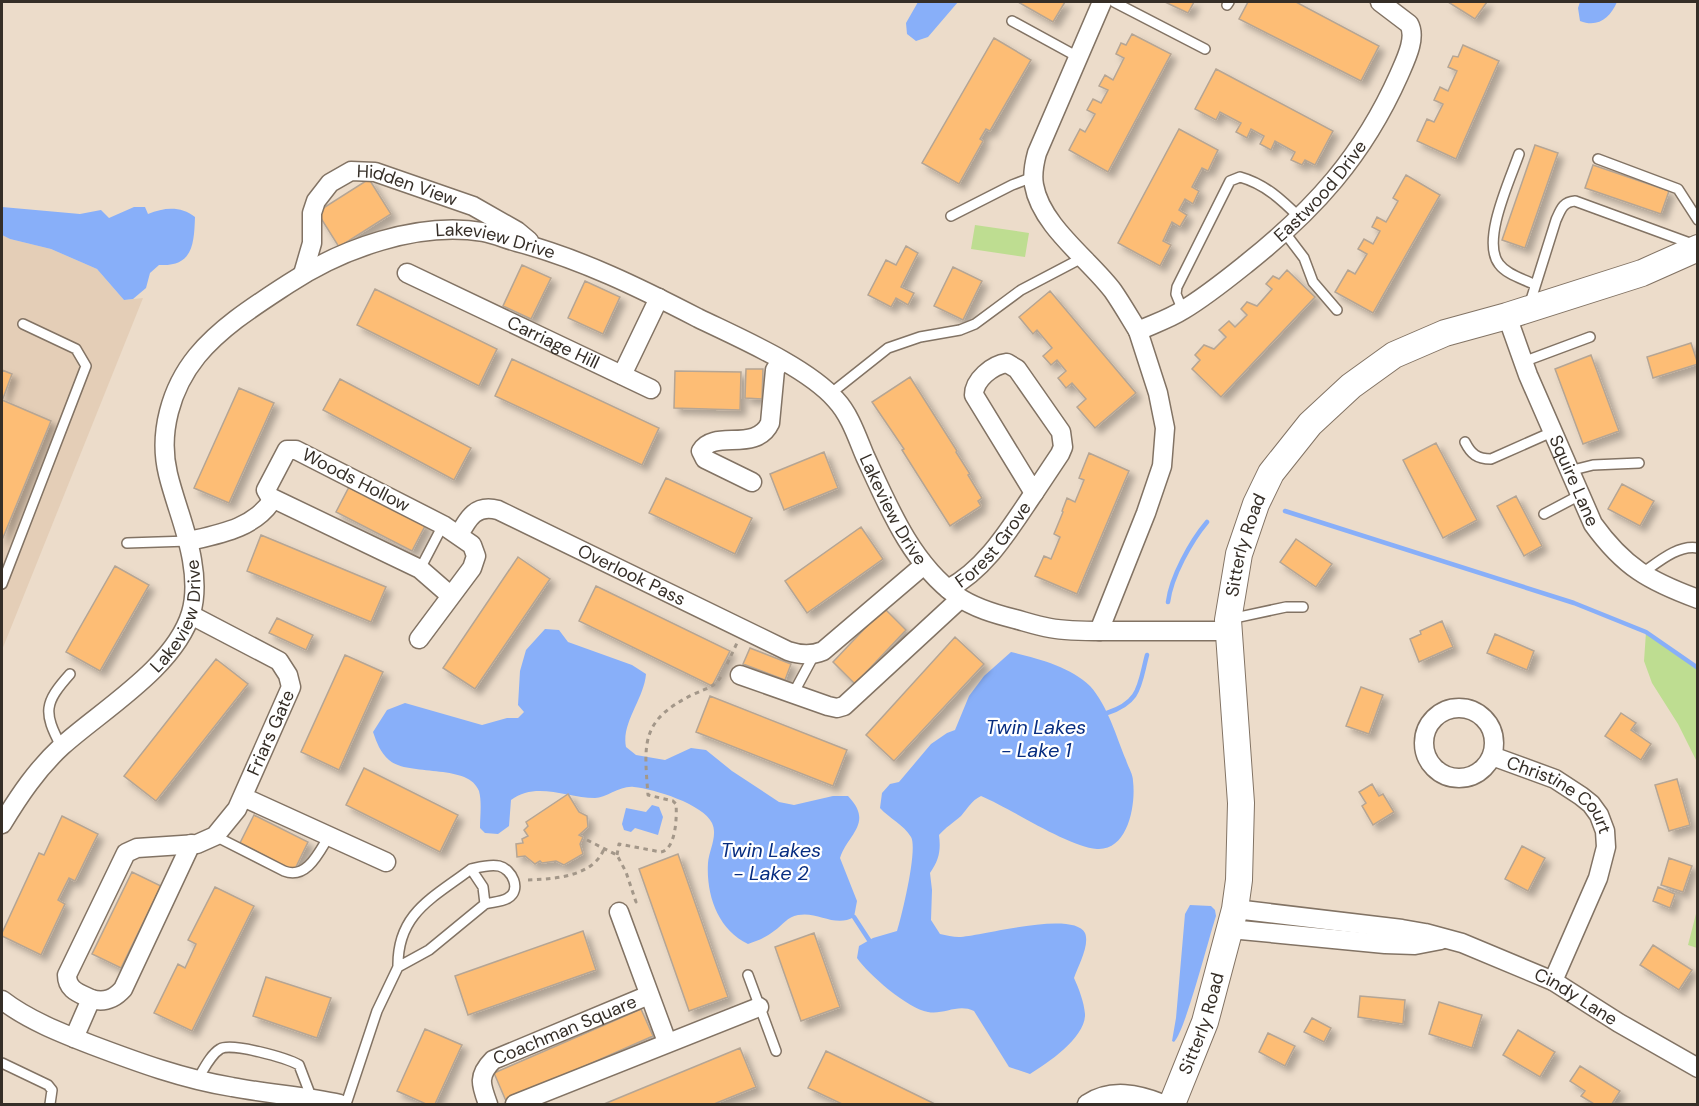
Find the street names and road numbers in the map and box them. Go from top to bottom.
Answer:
street label: Eastwood Drive [1269,136,1372,247]
street label: Hidden View [356,159,461,212]
street label: Lakeview Drive [435,218,558,265]
street label: Carriage Hill [503,310,603,375]
street label: Squire Lane [1544,431,1605,530]
street label: Woods Hollow [298,443,414,518]
street label: Lakeview Drive [854,450,932,570]
street label: Sitterly Road [1220,489,1271,599]
street label: Forest Grove [950,497,1037,593]
street label: Overlook Pass [574,539,689,611]
street label: Lakeview Drive [145,558,207,678]
street label: Friars Gate [241,686,300,779]
street label: Christine Court [1503,750,1617,837]
street label: Cindy Lane [1531,963,1622,1031]
street label: Sitterly Road [1173,970,1230,1078]
street label: Coachman Square [489,990,640,1071]

